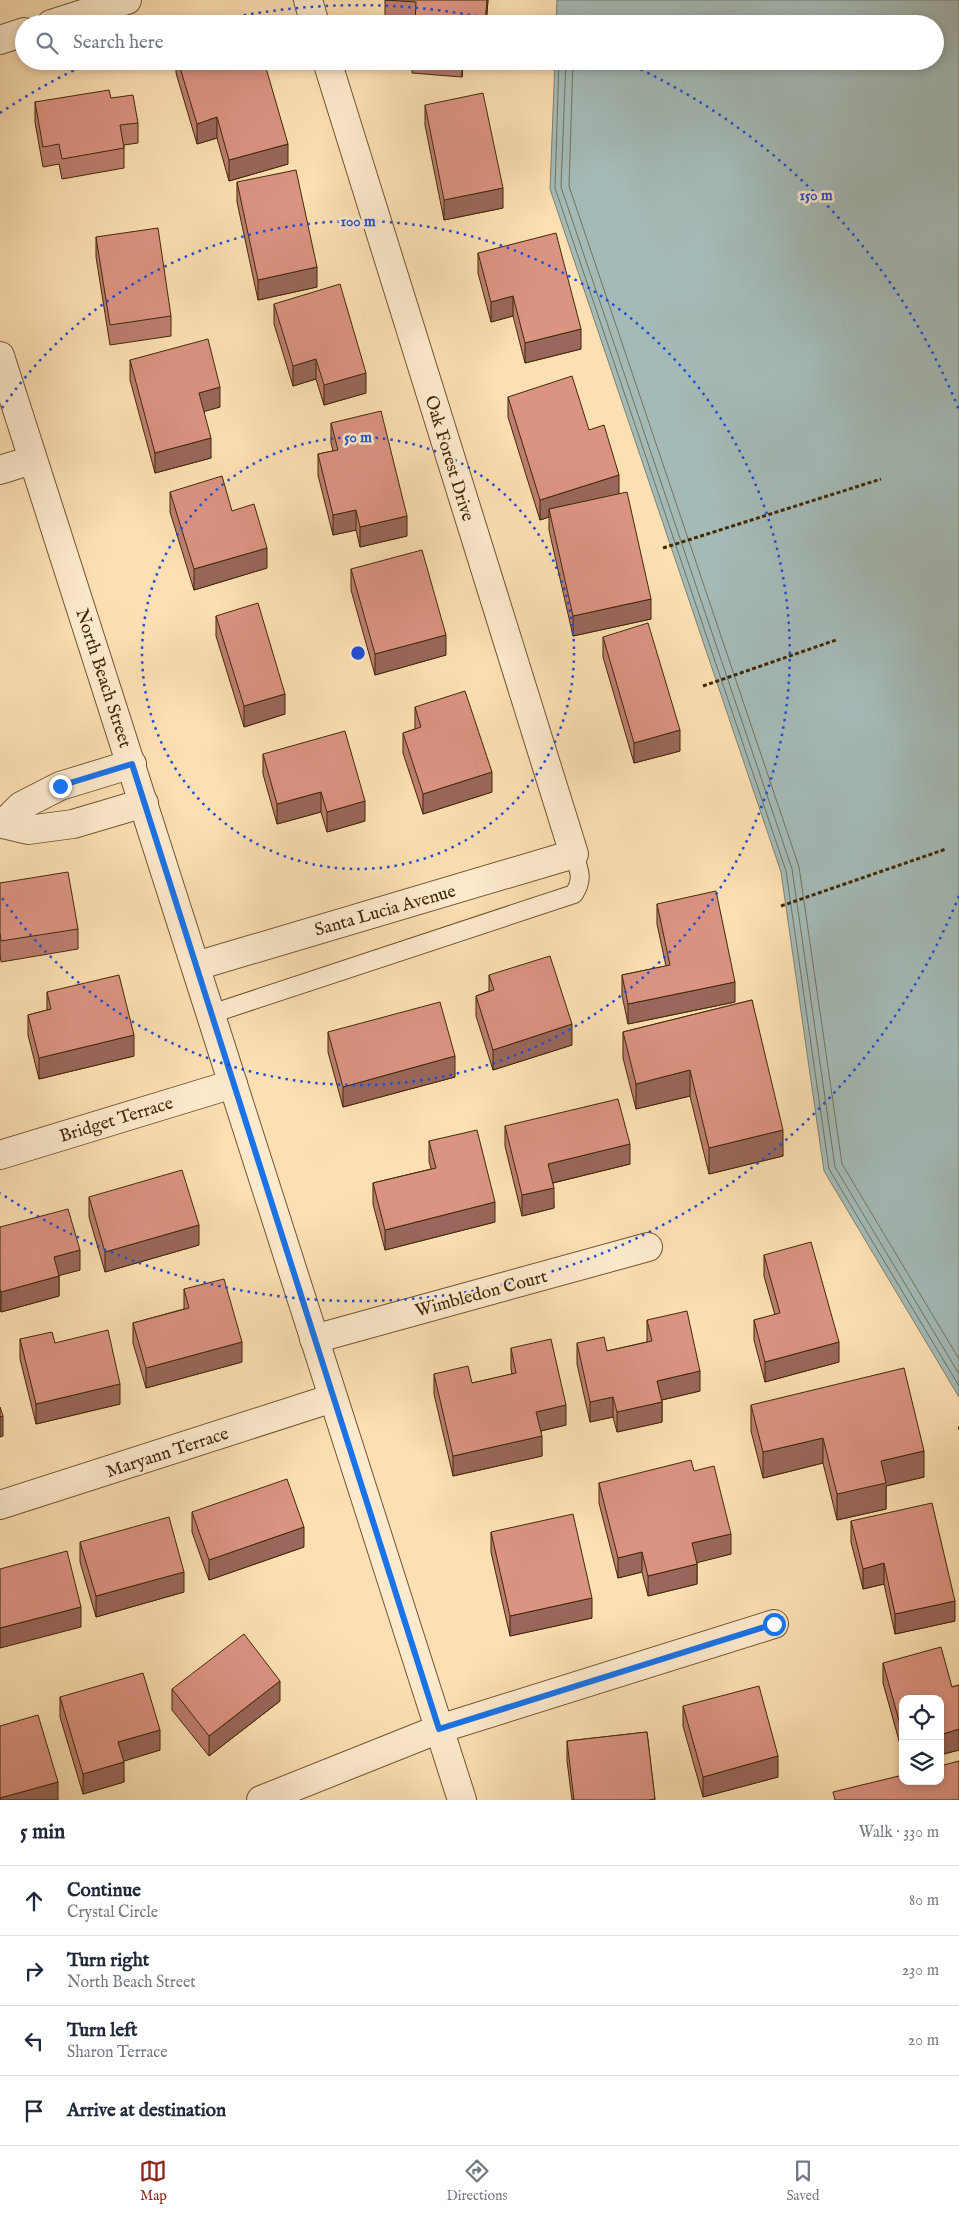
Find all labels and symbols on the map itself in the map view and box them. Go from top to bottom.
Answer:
text: 150 m [799,186,833,205]
text: 100 m [340,212,376,231]
street label: Oak Forest Drive [419,393,479,524]
text: 50 m [344,428,372,447]
street label: North Beach Street [69,606,136,751]
centre of rings [349,644,367,662]
route end [49,775,72,798]
street label: Santa Lucia Avenue [312,880,459,943]
street label: Bridget Terrace [57,1092,176,1149]
street label: Wimbledon Court [413,1266,550,1323]
street label: Maryann Terrace [103,1423,232,1484]
route start [763,1613,786,1636]

